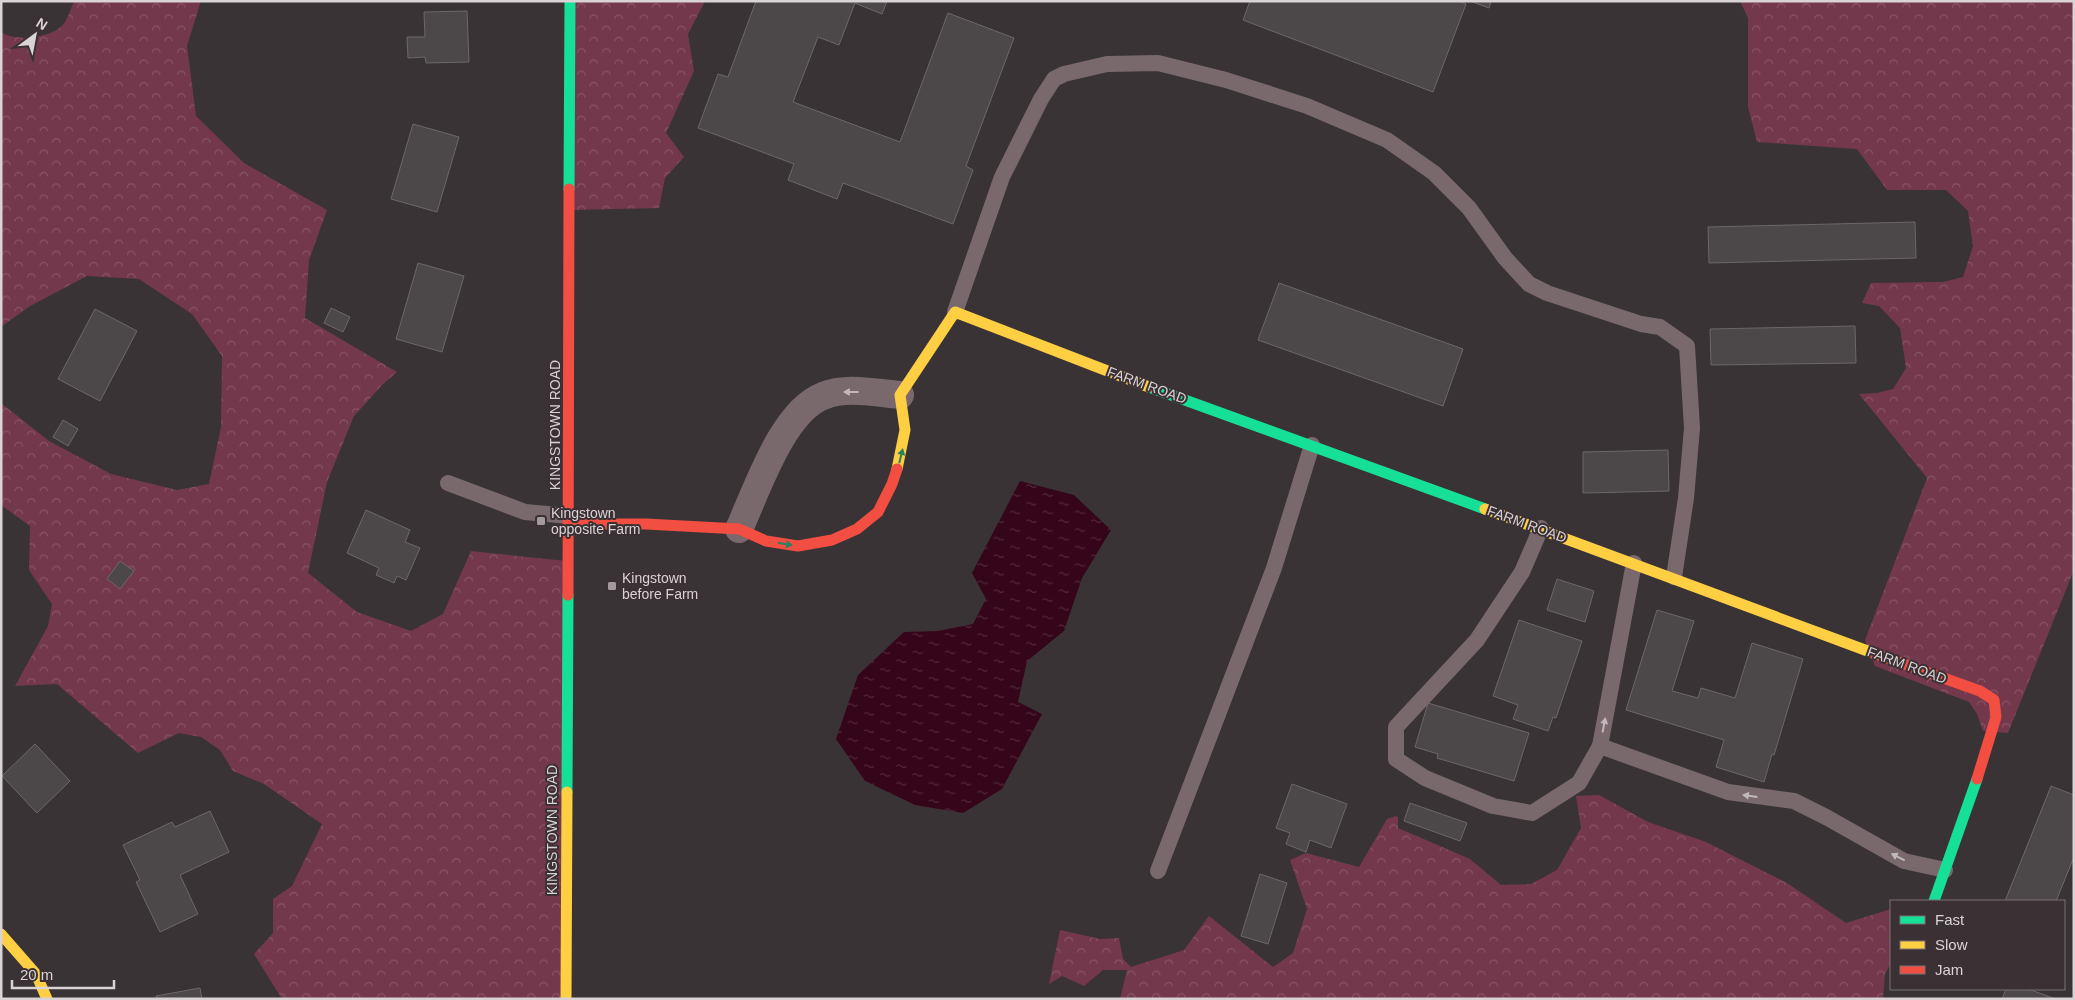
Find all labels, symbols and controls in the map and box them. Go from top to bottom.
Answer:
north arrow [10,10,60,60]
text: N [33,15,50,33]
street label: KINGSTOWN ROAD [547,360,563,490]
street label: FARM ROAD [1105,363,1189,407]
one-way arrow [843,388,859,396]
one-way arrow [897,448,905,463]
street label: FARM ROAD [1485,502,1569,546]
place label: Kingstown opposite Farm [551,505,640,537]
marker: Kingstown opposite Farm [535,515,547,527]
one-way arrow [777,540,793,548]
place label: Kingstown before Farm [622,570,698,602]
marker: Kingstown before Farm [606,580,618,592]
street label: FARM ROAD [1865,643,1949,687]
one-way arrow [1600,718,1608,733]
street label: KINGSTOWN ROAD [544,765,560,895]
one-way arrow [1742,791,1758,799]
one-way arrow [1891,853,1906,861]
legend [1890,900,2065,990]
text: Fast [1935,911,1965,928]
text: Slow [1935,936,1968,953]
scale bar [12,958,115,990]
text: Jam [1935,961,1963,978]
text: 20 m [20,966,53,983]

